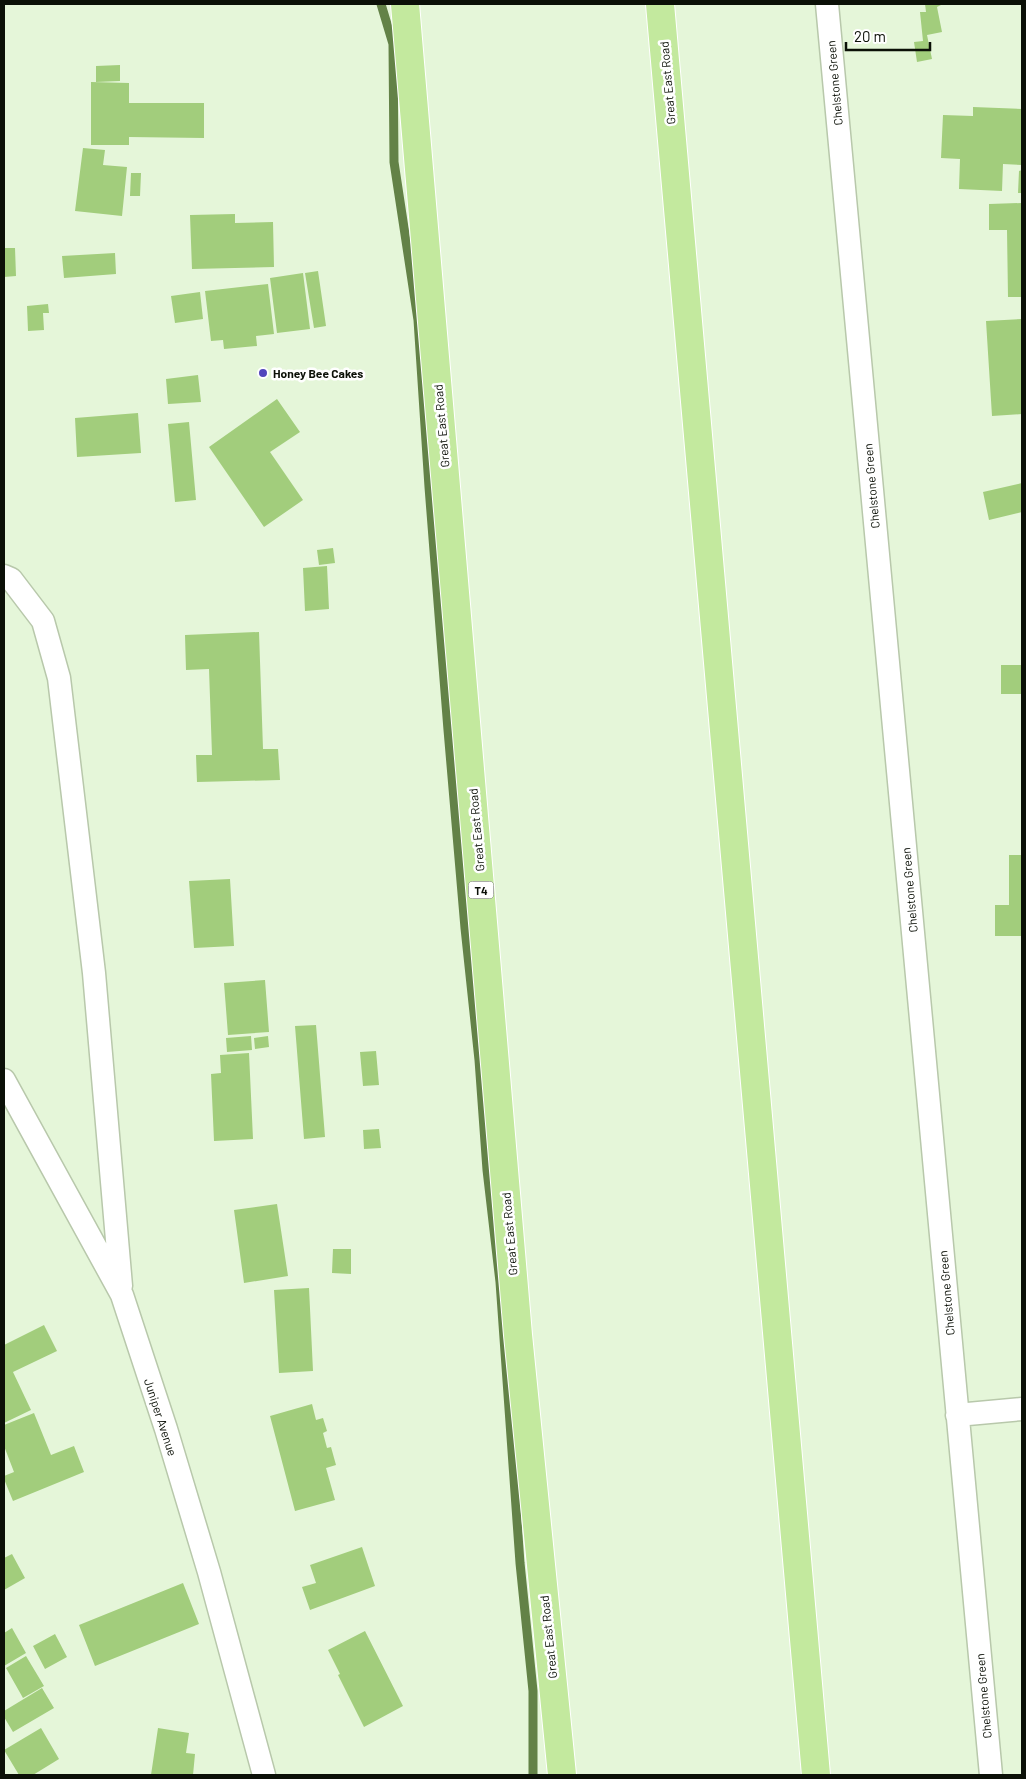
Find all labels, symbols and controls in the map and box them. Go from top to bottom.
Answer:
scale bar [846,20,930,52]
text: 20 m [854,27,886,45]
street label: Chelstone Green [823,40,845,126]
street label: Great East Road [656,41,678,125]
place label: Honey Bee Cakes [273,366,363,380]
marker: Honey Bee Cakes [257,367,269,379]
street label: Great East Road [430,384,452,468]
street label: Chelstone Green [860,443,882,529]
street label: Great East Road [465,788,487,872]
street label: Chelstone Green [898,847,920,933]
road number: T4 [468,882,494,898]
street label: Great East Road [498,1192,520,1276]
street label: Chelstone Green [935,1250,957,1336]
street label: Juniper Avenue [142,1376,180,1458]
street label: Great East Road [537,1595,559,1679]
street label: Chelstone Green [972,1653,994,1739]

